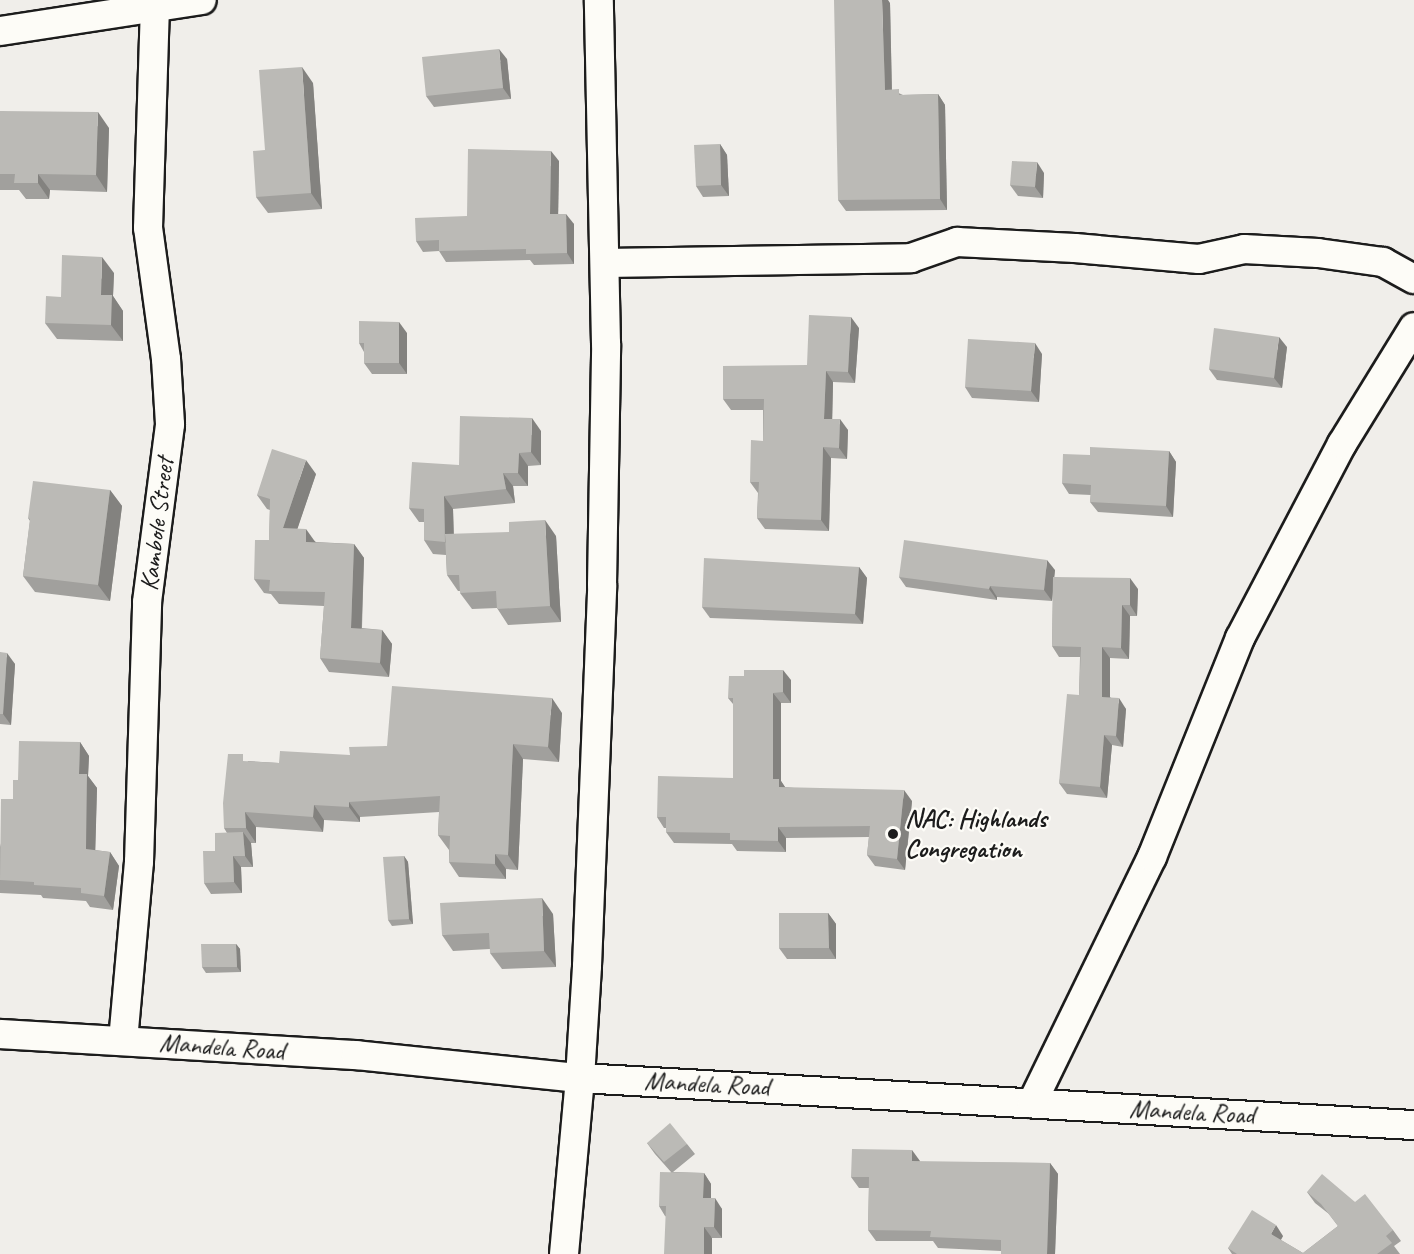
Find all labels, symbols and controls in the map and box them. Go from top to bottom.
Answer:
street label: Kambole Street [133,456,181,592]
place label: NAC: Highlands Congregation [905,803,1047,864]
marker: NAC: Highlands Congregation [886,827,900,841]
street label: Mandela Road [158,1027,286,1067]
street label: Mandela Road [644,1065,770,1103]
street label: Mandela Road [1129,1093,1255,1131]

